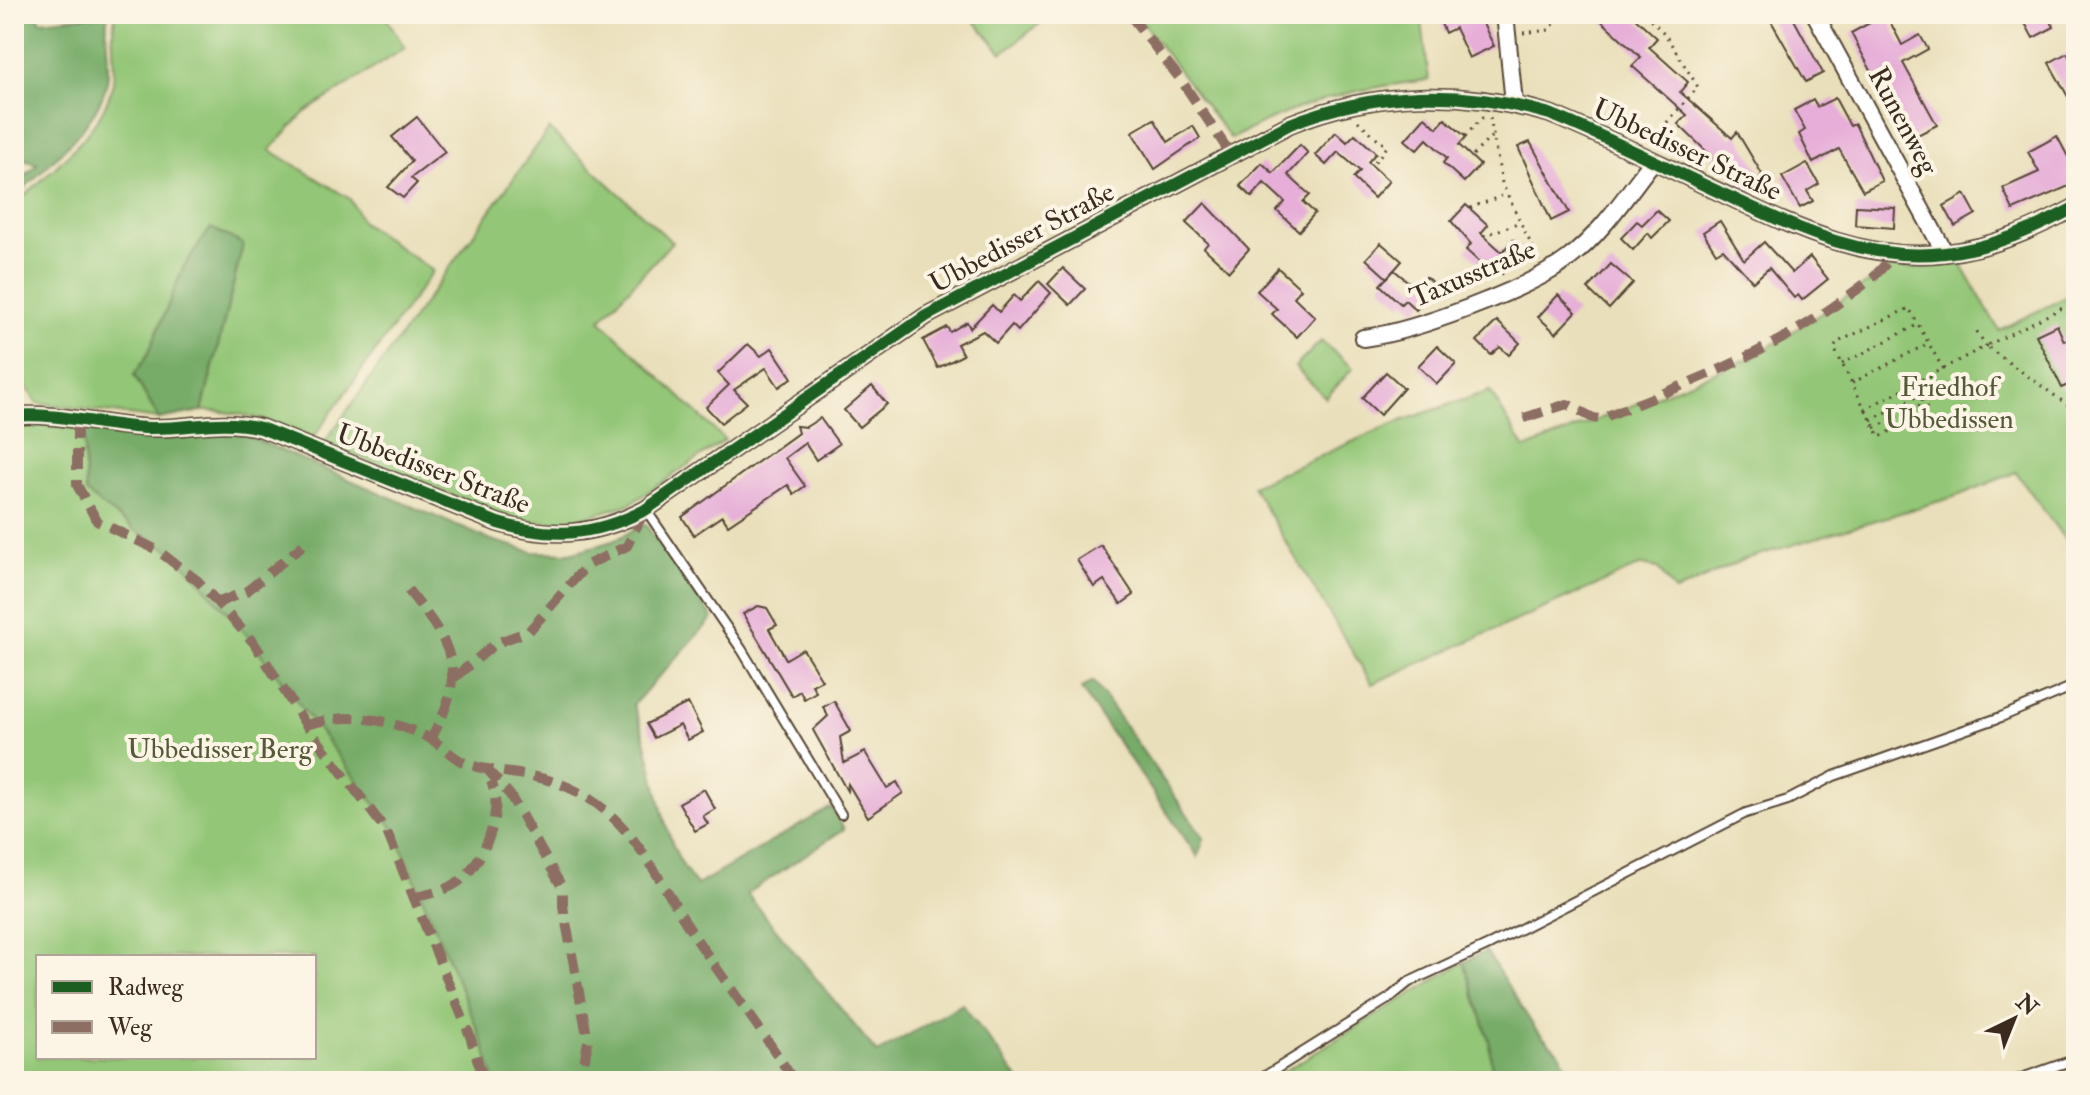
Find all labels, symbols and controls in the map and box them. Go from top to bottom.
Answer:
street label: Runenweg [1860,61,1946,182]
street label: Ubbedisser Straße [1587,91,1787,209]
street label: Ubbedisser Straße [923,174,1121,301]
street label: Taxusstraße [1405,232,1541,316]
park label: Friedhof Ubbedissen [1884,370,2014,437]
street label: Ubbedisser Straße [331,416,535,522]
park label: Ubbedisser Berg [127,732,314,767]
legend [36,955,316,1059]
text: Radweg [108,972,184,1003]
north arrow [1974,979,2054,1059]
text: N [2009,987,2044,1022]
text: Weg [107,1012,153,1043]

